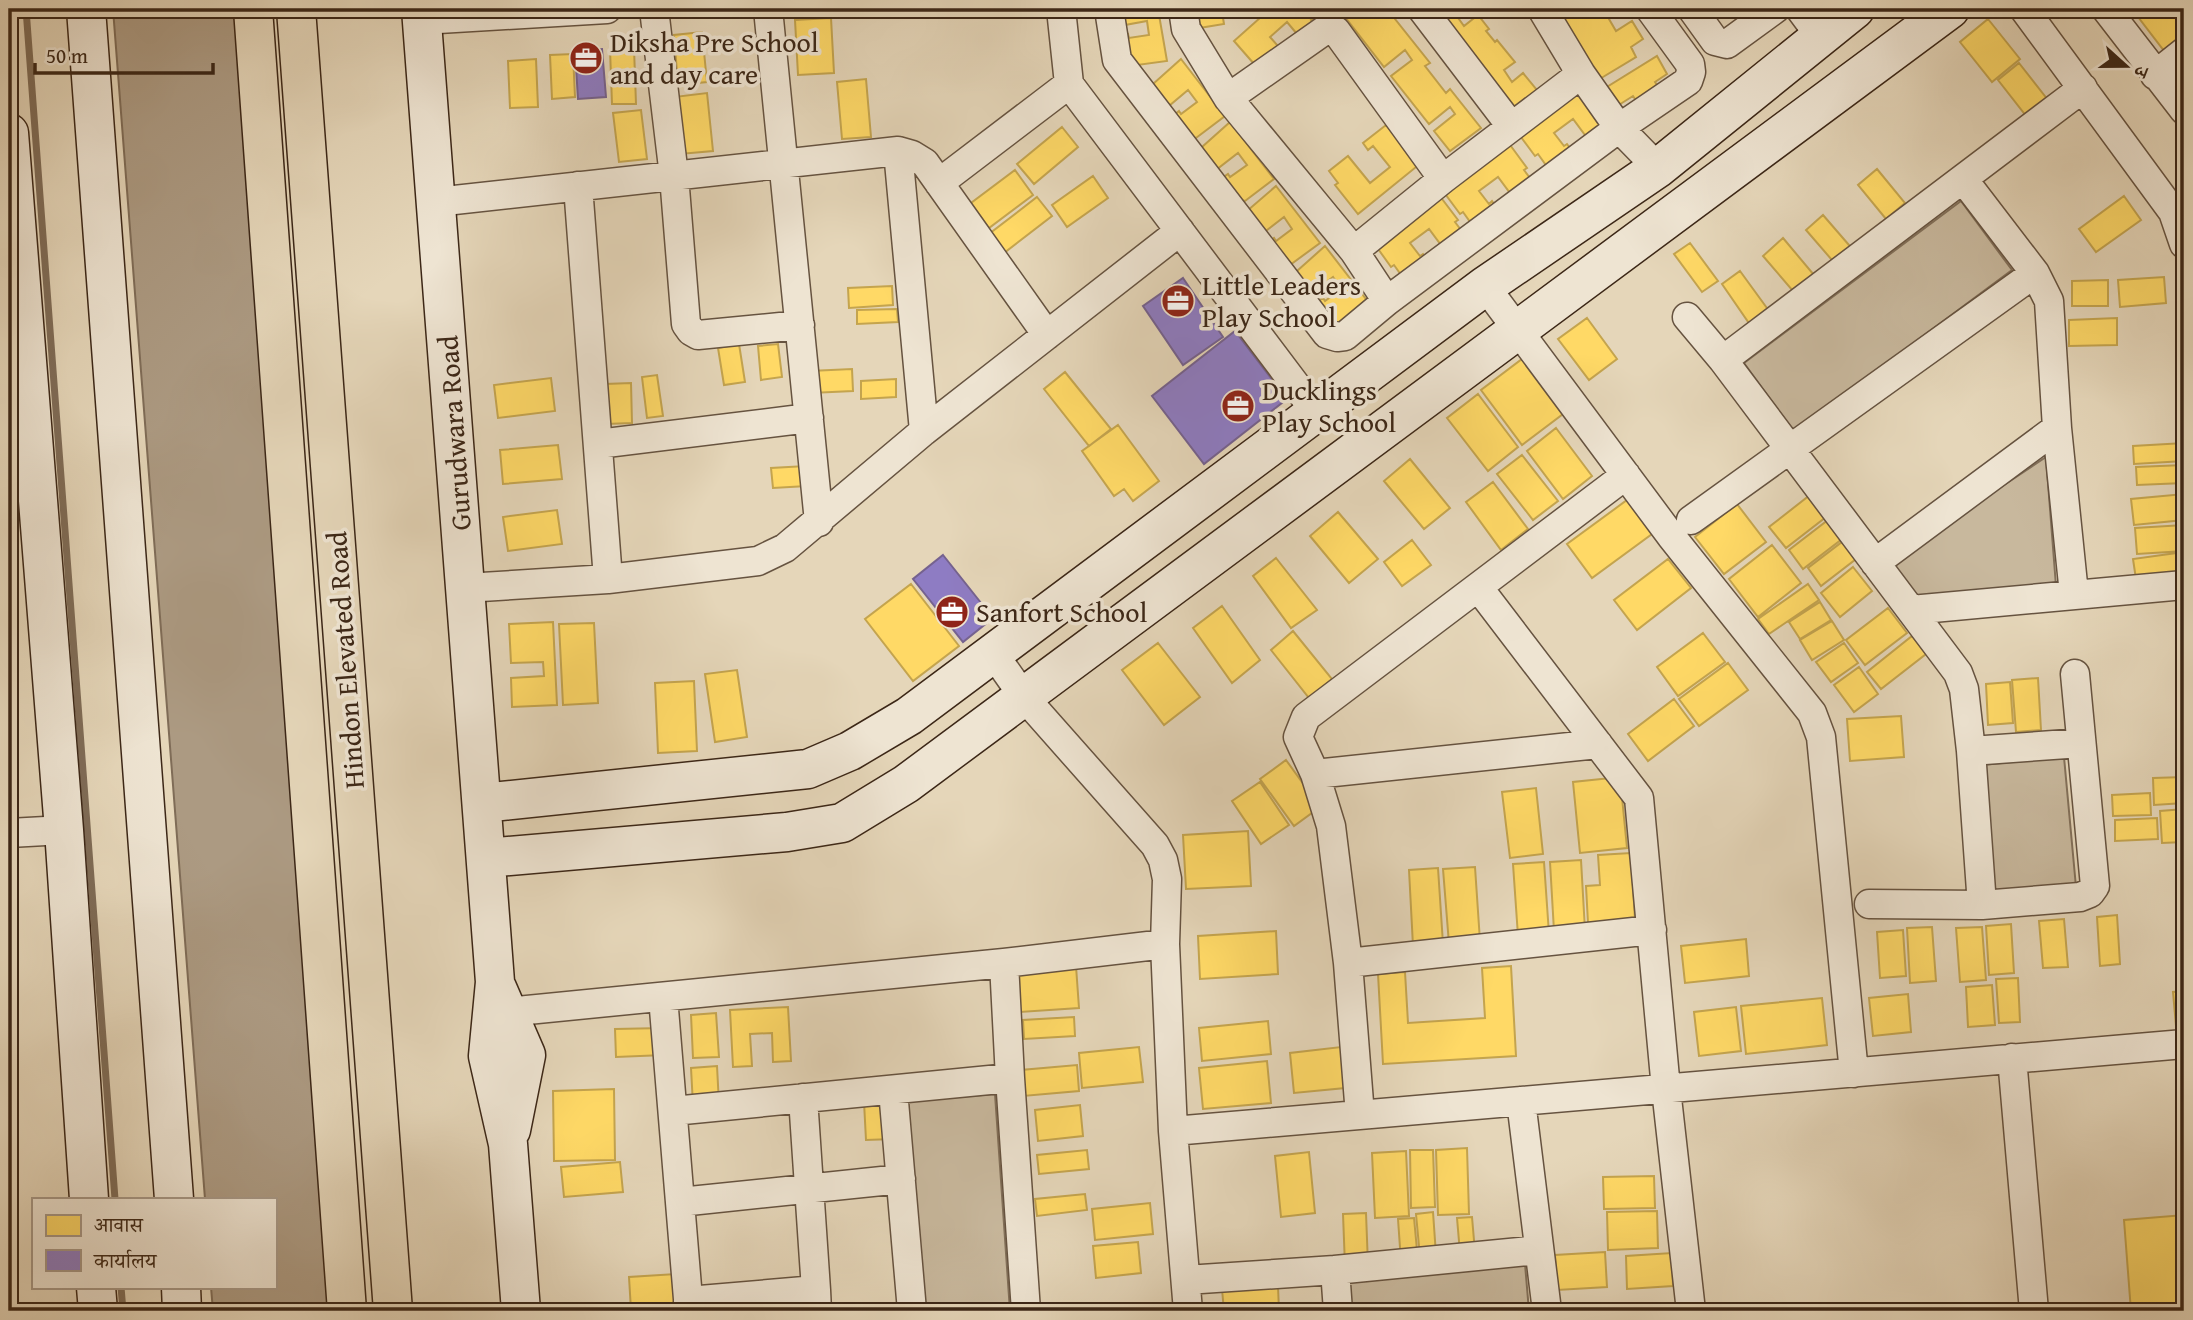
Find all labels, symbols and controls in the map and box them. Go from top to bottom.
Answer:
place label: Diksha Pre School and day care [610,21,819,94]
scale bar [35,32,214,76]
north arrow [2092,32,2162,102]
office icon: Diksha Pre School and day care [567,39,605,77]
text: 50 m [46,40,88,71]
text: उ [2127,61,2157,83]
place label: Little Leaders Play School [1202,264,1361,337]
office icon: Little Leaders Play School [1159,282,1197,320]
street label: Gurudwara Road [426,334,481,532]
place label: Ducklings Play School [1262,369,1396,442]
office icon: Ducklings Play School [1219,387,1257,425]
street label: Hindon Elevated Road [315,530,374,790]
place label: Sanfort School [976,591,1147,632]
office icon: Sanfort School [933,593,971,631]
legend [32,1198,276,1288]
text: आवास [94,1209,144,1240]
text: कार्यालय [93,1245,158,1276]

